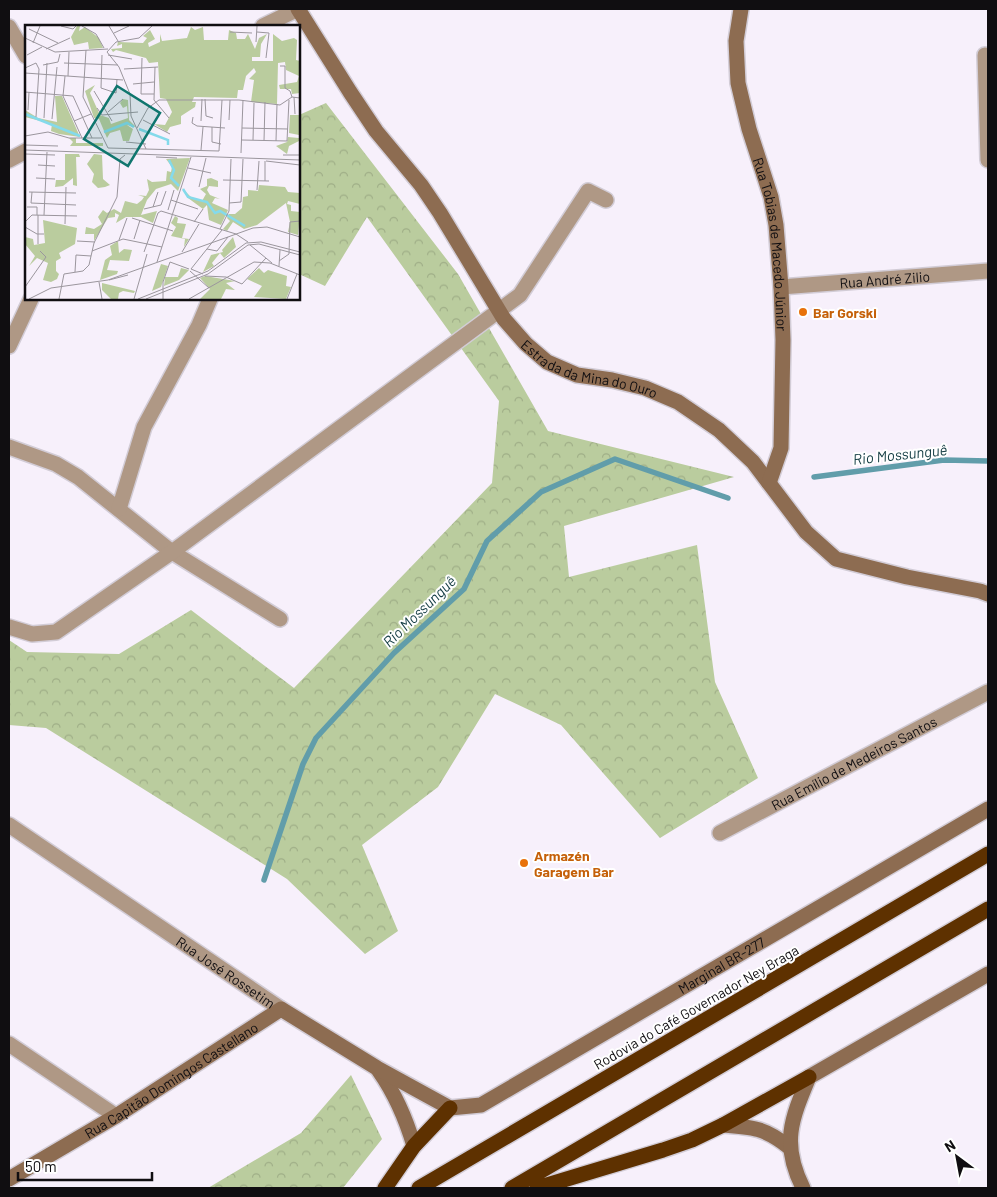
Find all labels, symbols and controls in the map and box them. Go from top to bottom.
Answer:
inset map [25,25,300,300]
street label: Rua Tobias de Macedo Júnior [750,155,791,331]
street label: Rua André Zilio [839,267,931,291]
place label: Bar Gorski [813,304,877,321]
marker: Bar Gorski [797,306,809,318]
street label: Estrada da Mina do Ouro [518,336,661,401]
water label: Rio Mossunguê [852,440,948,468]
water label: Rio Mossunguê [379,572,459,650]
street label: Rua Emílio de Medeiros Santos [768,712,940,813]
place label: Armazén Garagem Bar [534,847,615,880]
marker: Armazén Garagem Bar [518,857,530,869]
street label: Rua José Rossetim [173,932,279,1011]
street label: Marginal BR-277 [675,933,768,997]
street label: Rodovia do Café Governador Ney Braga [590,941,802,1073]
street label: Rua Capitão Domingos Castellano [81,1018,261,1141]
north arrow [932,1132,982,1182]
text: N [941,1136,958,1155]
scale bar [18,1150,151,1182]
text: 50 m [25,1157,57,1175]

